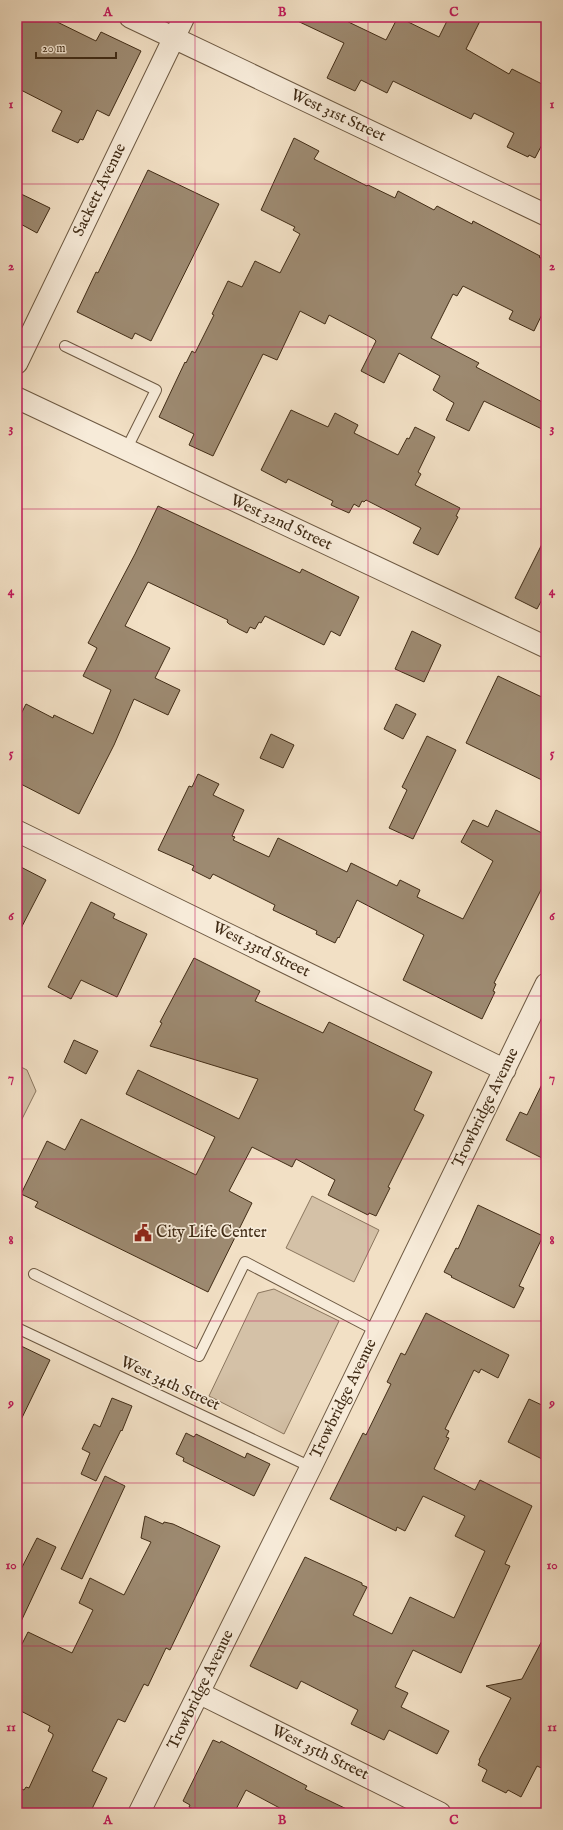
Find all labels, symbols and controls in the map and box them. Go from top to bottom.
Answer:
text: A [103,4,114,21]
text: B [278,4,287,21]
text: C [449,4,459,21]
scale bar [36,34,116,60]
text: 20 m [42,41,65,56]
street label: West 31st Street [287,85,389,147]
text: 1 [9,96,14,113]
text: 1 [550,96,555,113]
street label: Sackett Avenue [69,140,131,240]
text: 2 [8,258,14,275]
text: 2 [549,258,555,275]
text: 3 [9,420,14,437]
text: 3 [550,420,555,437]
street label: West 32nd Street [227,491,336,556]
text: 4 [8,583,15,600]
text: 4 [549,583,556,600]
text: 5 [9,745,14,762]
text: 5 [550,745,555,762]
text: 6 [8,908,14,925]
text: 6 [549,908,555,925]
street label: West 33rd Street [209,918,313,982]
street label: Trowbridge Avenue [448,1045,524,1171]
text: 7 [8,1070,14,1087]
text: 7 [549,1070,555,1087]
public building icon: City Life Center [133,1223,153,1243]
place label: City Life Center [156,1223,267,1243]
text: 8 [8,1232,14,1249]
text: 8 [549,1232,555,1249]
street label: Trowbridge Avenue [306,1336,382,1462]
street label: West 34th Street [117,1352,223,1416]
text: 9 [7,1395,14,1412]
text: 9 [548,1395,555,1412]
text: 10 [5,1557,17,1574]
text: 10 [546,1557,558,1574]
street label: Trowbridge Avenue [163,1627,239,1753]
text: 11 [6,1719,16,1736]
text: 11 [547,1719,557,1736]
street label: West 35th Street [268,1721,372,1785]
text: A [103,1812,114,1829]
text: B [278,1812,287,1829]
text: C [449,1812,459,1829]

